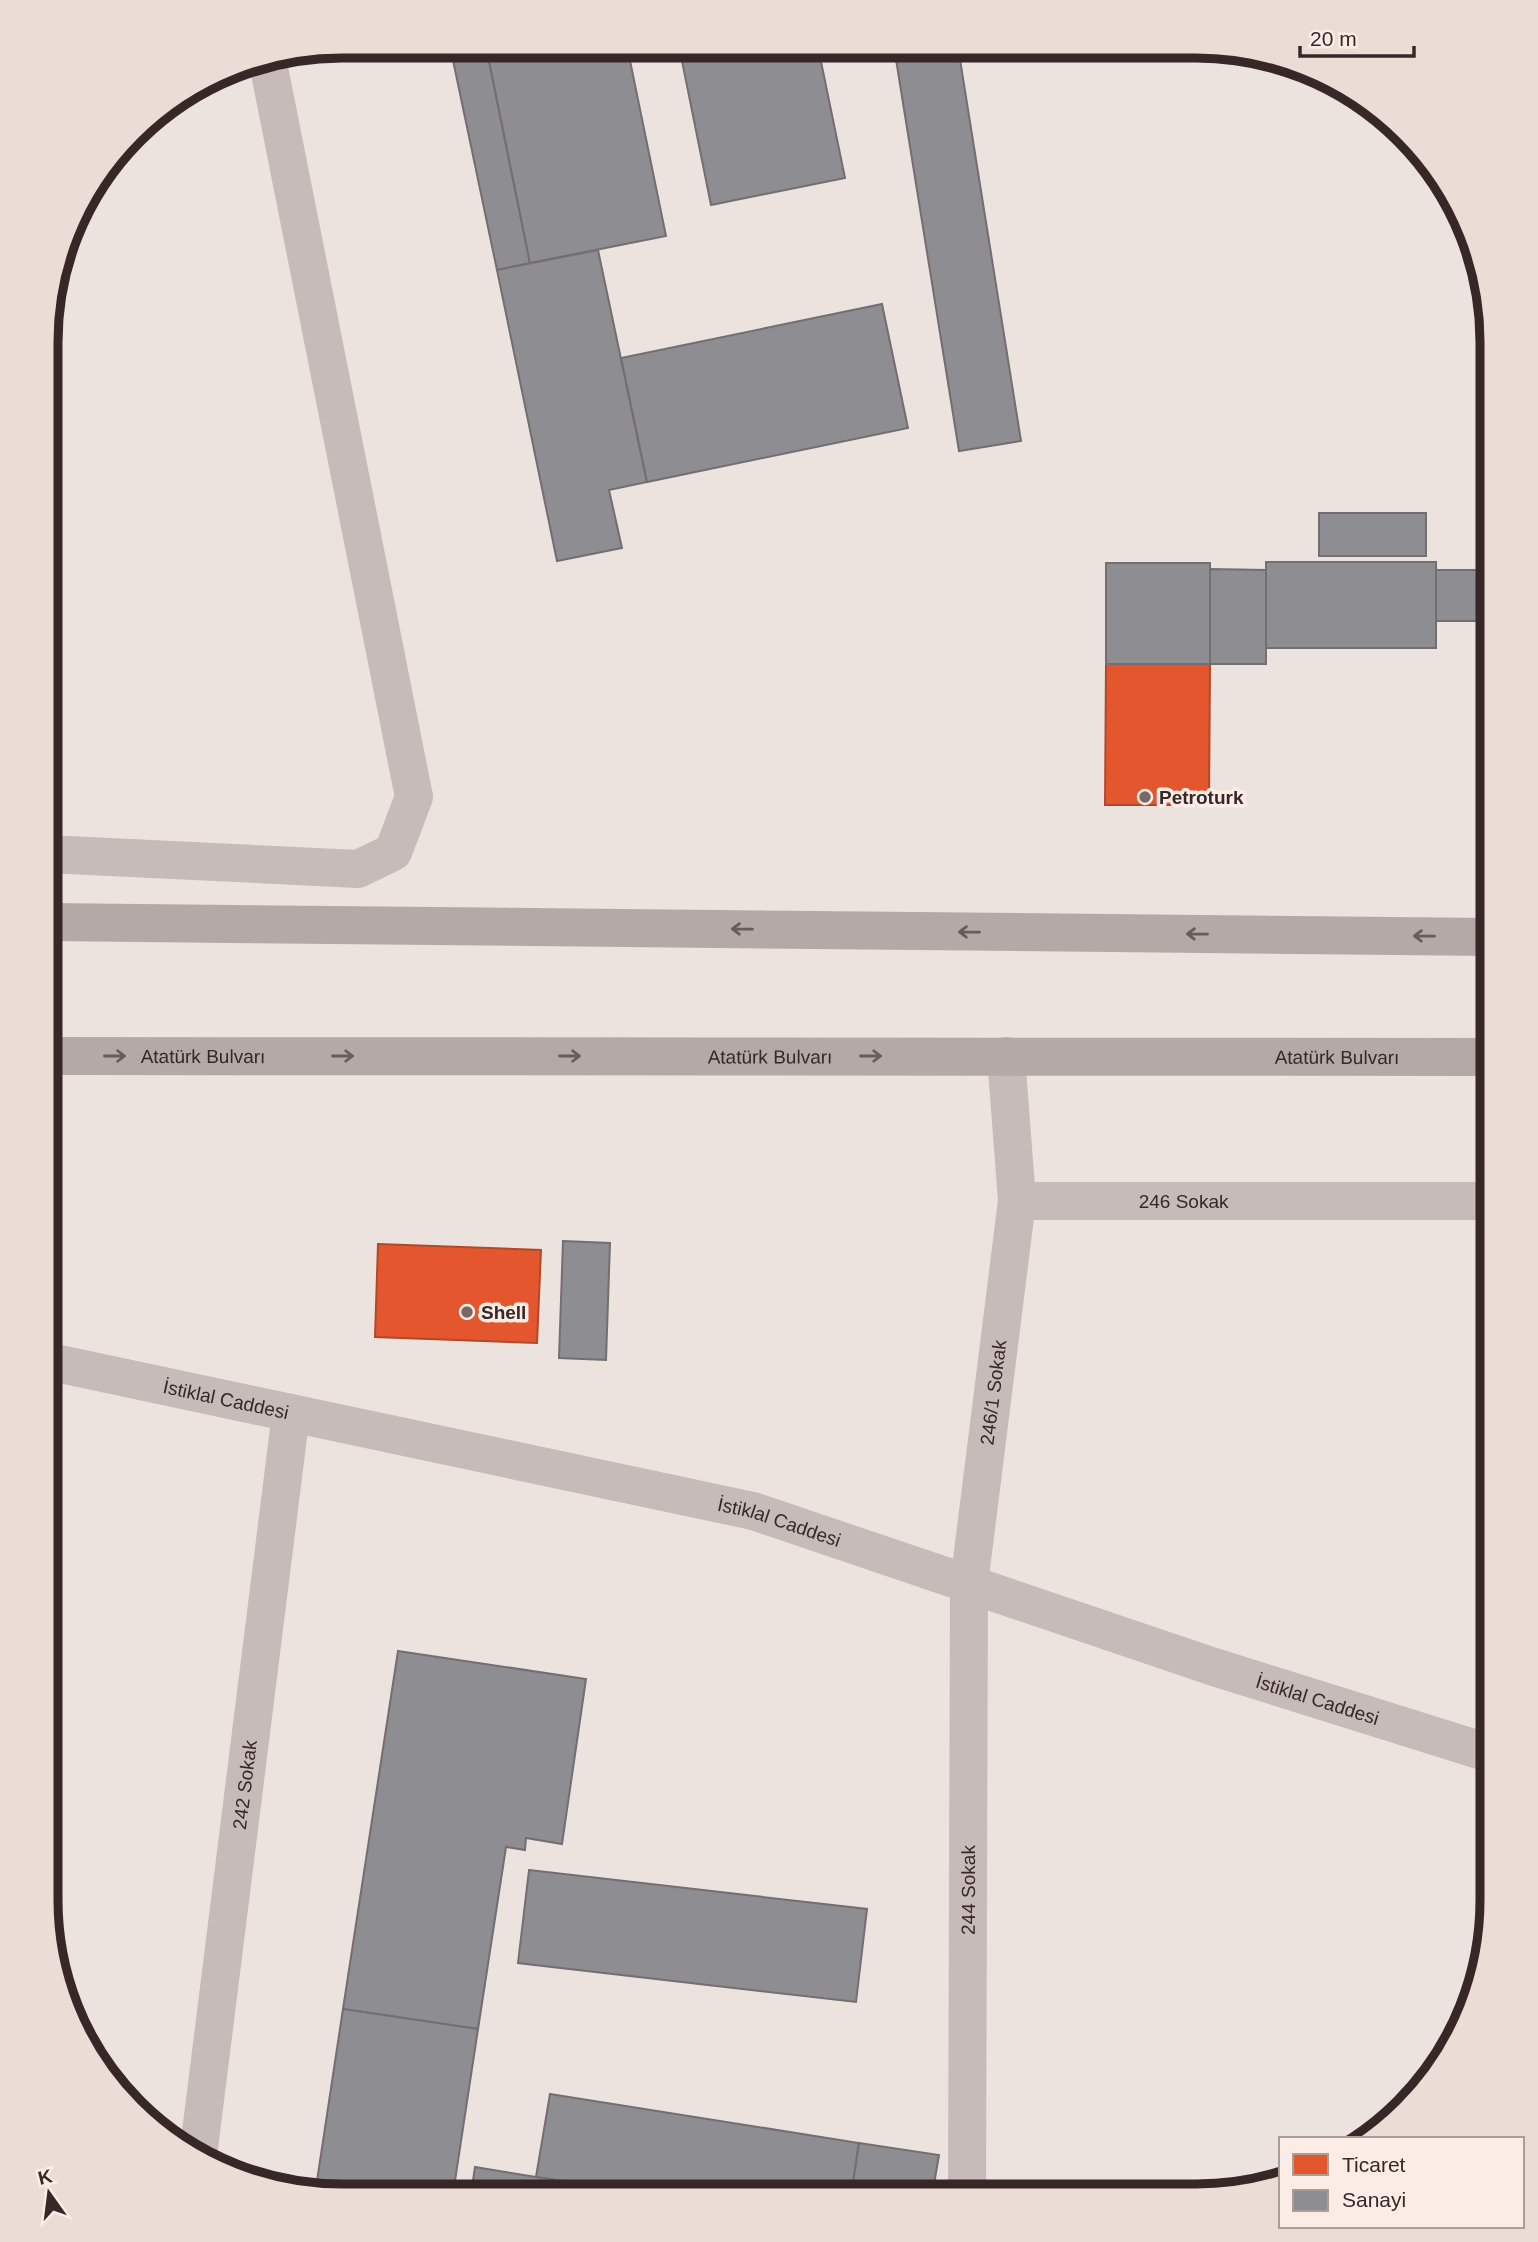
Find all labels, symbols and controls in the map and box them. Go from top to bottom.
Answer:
scale bar [1300,14,1414,58]
text: 20 m [1310,27,1357,50]
place label: Petroturk [1159,787,1244,808]
marker: Petroturk [1137,789,1153,805]
one-way arrow [730,923,753,936]
one-way arrow [958,925,981,938]
one-way arrow [1185,927,1208,941]
one-way arrow [1413,929,1436,943]
street label: Atatürk Bulvarı [141,1046,265,1067]
street label: Atatürk Bulvarı [708,1046,832,1068]
street label: Atatürk Bulvarı [1275,1047,1399,1068]
one-way arrow [103,1049,126,1063]
one-way arrow [331,1049,354,1063]
one-way arrow [558,1049,581,1063]
one-way arrow [859,1049,882,1063]
street label: 246 Sokak [1139,1191,1229,1212]
place label: Shell [481,1302,526,1323]
marker: Shell [459,1304,475,1320]
street label: 246/1 Sokak [977,1338,1011,1446]
street label: İstiklal Caddesi [161,1376,291,1423]
street label: İstiklal Caddesi [716,1494,844,1551]
street label: İstiklal Caddesi [1253,1671,1382,1729]
street label: 242 Sokak [229,1739,261,1831]
street label: 244 Sokak [958,1845,979,1935]
legend [1279,2137,1524,2228]
text: Ticaret [1342,2153,1406,2176]
north arrow [14,2158,84,2228]
text: K [36,2165,54,2189]
text: Sanayi [1342,2188,1406,2211]

